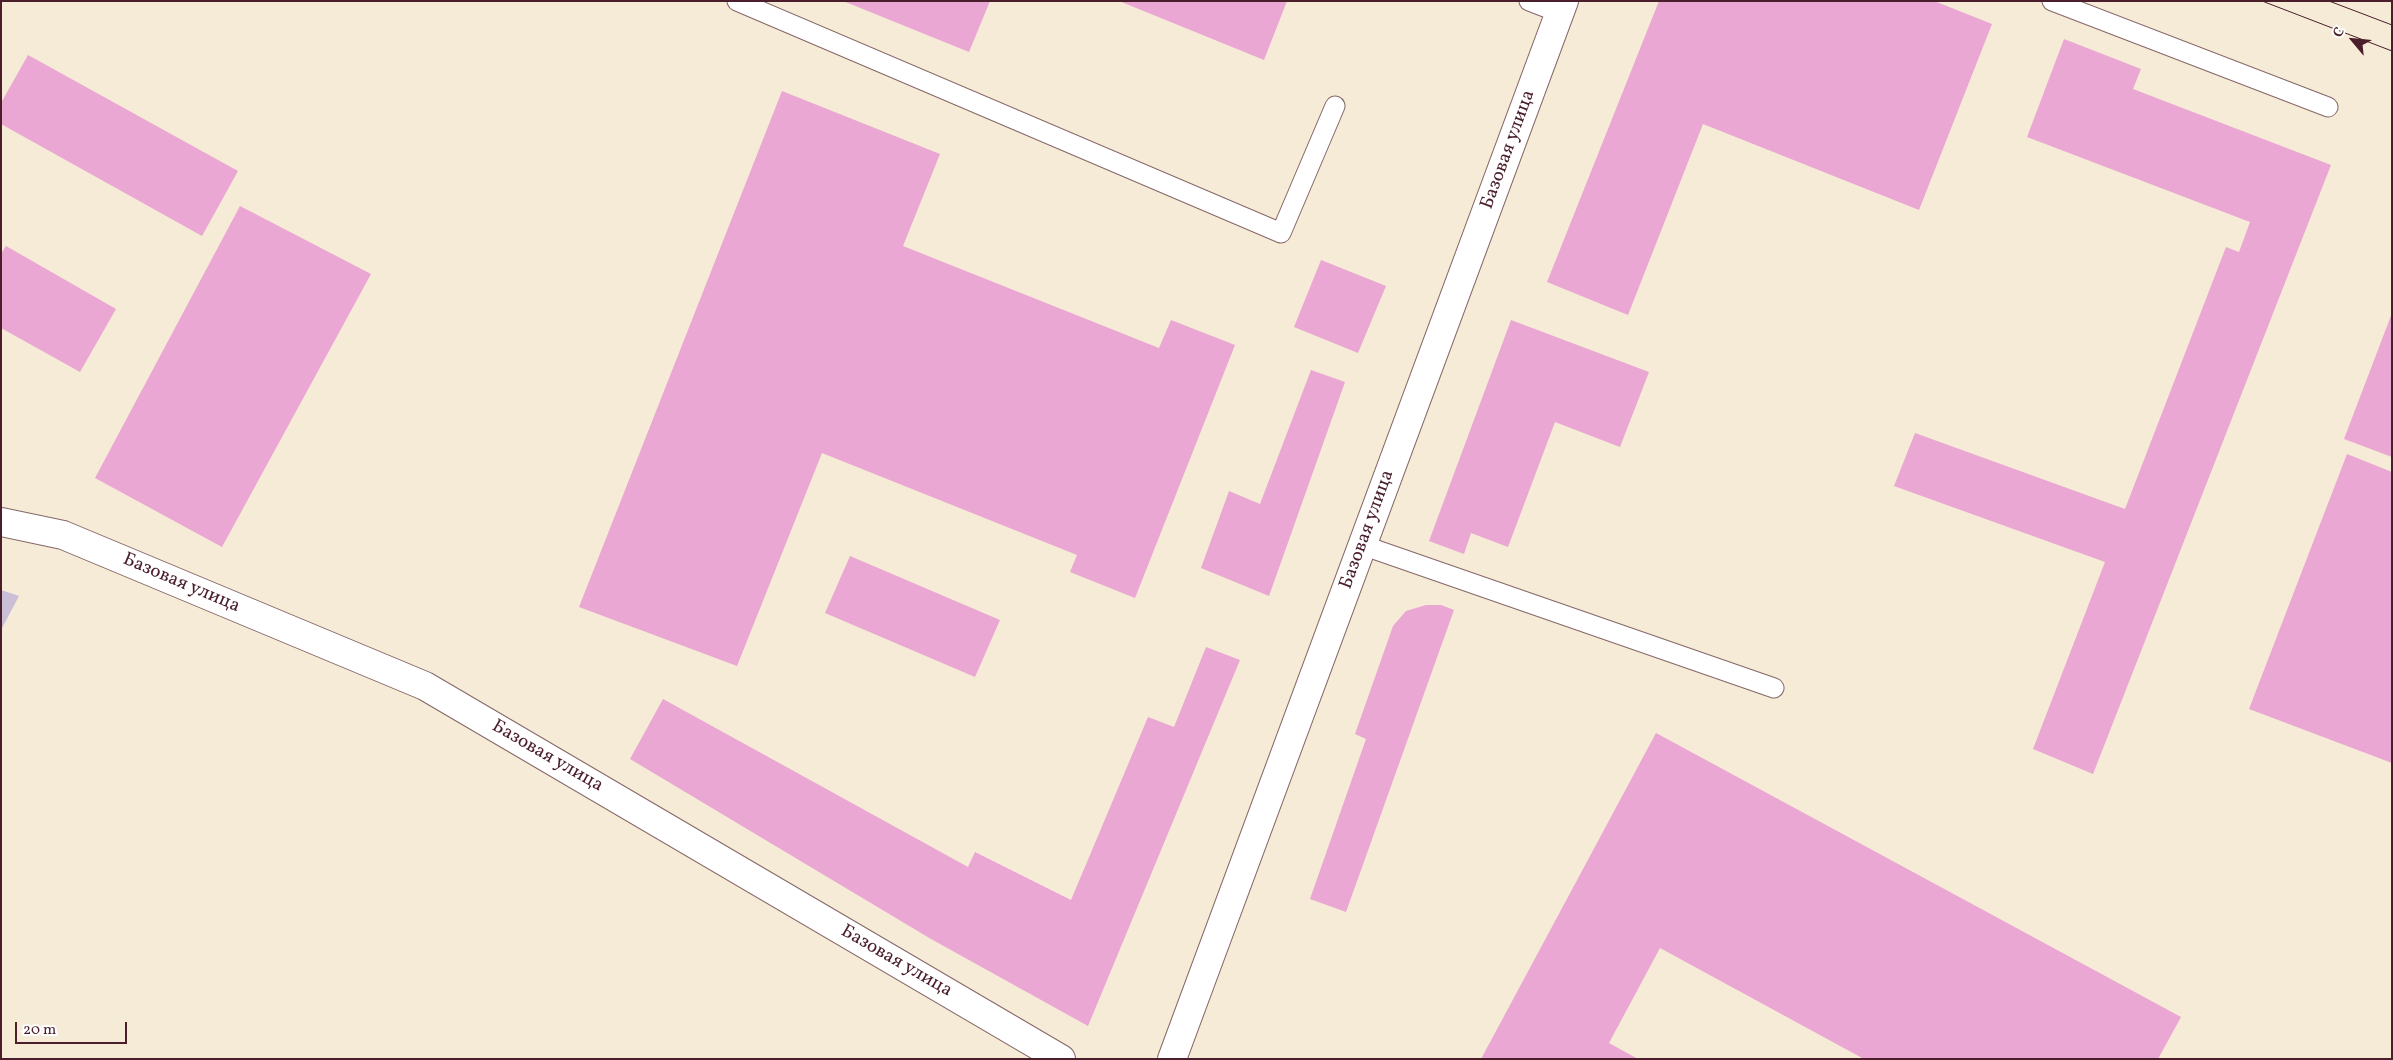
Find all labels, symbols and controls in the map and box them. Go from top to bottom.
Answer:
north arrow [2328,15,2378,65]
text: С [2329,24,2350,41]
street label: Базовая улица [1477,87,1541,213]
street label: Базовая улица [1336,467,1400,593]
street label: Базовая улица [119,549,243,619]
street label: Базовая улица [487,716,607,798]
street label: Базовая улица [836,921,956,1003]
scale bar [18,1012,130,1044]
text: 20 m [23,1020,56,1041]

